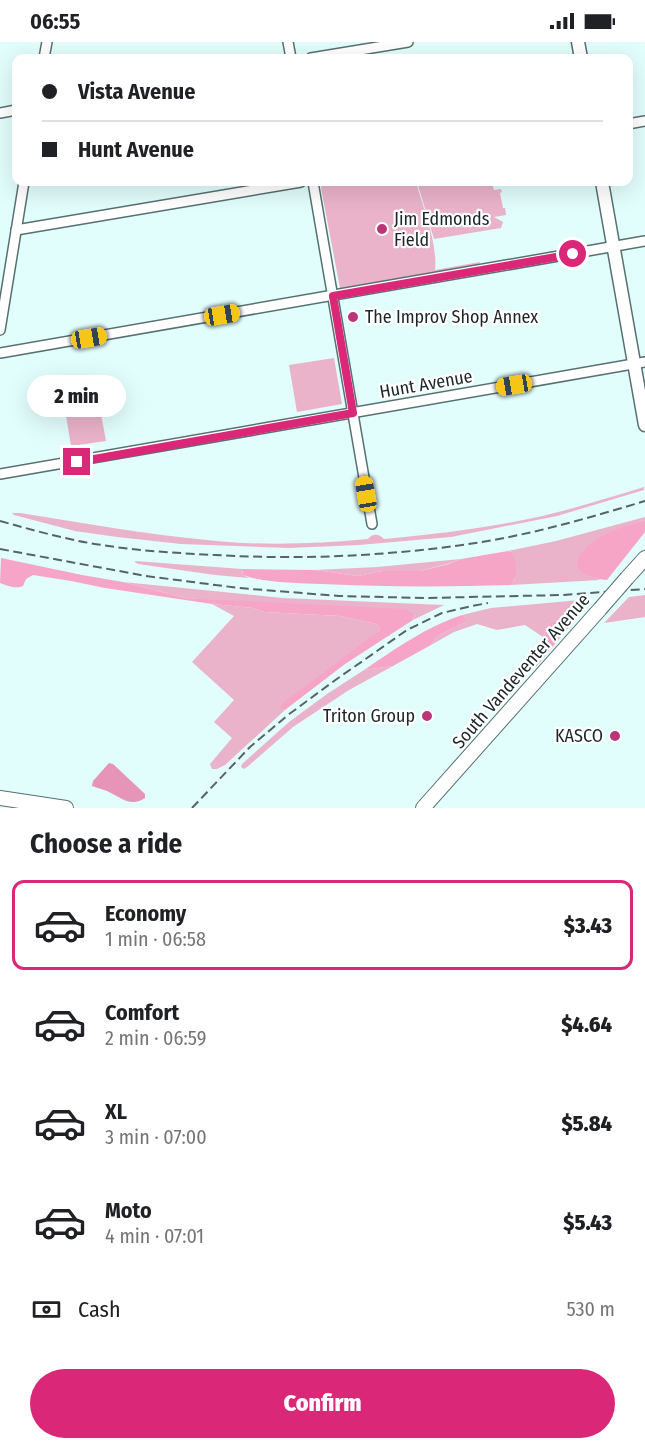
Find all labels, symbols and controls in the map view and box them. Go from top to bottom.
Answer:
text: 06:55 [30,8,80,35]
text: Vista Avenue [78,78,195,105]
text: Hunt Avenue [78,136,194,163]
place label: Jim Edmonds Field [394,208,490,251]
marker: Jim Edmonds Field [375,222,389,236]
route start [559,240,586,267]
car [203,303,241,327]
place label: The Improv Shop Annex [365,306,538,328]
marker: The Improv Shop Annex [346,310,360,324]
car [70,326,108,350]
street label: Hunt Avenue [378,365,474,403]
car [495,373,533,397]
callout: 2 min [28,375,127,417]
text: 2 min [54,384,99,408]
route end [63,448,90,475]
car [354,475,378,513]
street label: South Vandeventer Avenue [448,589,594,753]
place label: Triton Group [323,705,415,727]
marker: Triton Group [420,709,434,723]
place label: KASCO [555,725,603,747]
marker: KASCO [608,729,622,743]
text: Choose a ride [30,828,182,860]
icon: car [33,898,87,952]
text: Economy [105,900,186,927]
text: $3.43 [564,912,612,939]
text: 1 min · 06:58 [105,927,206,951]
icon: car [33,997,87,1051]
text: Comfort [105,999,179,1026]
text: $4.64 [561,1011,612,1038]
text: 2 min · 06:59 [105,1026,206,1050]
icon: car [33,1096,87,1150]
text: XL [105,1098,127,1125]
text: $5.84 [561,1110,612,1137]
text: 3 min · 07:00 [105,1125,207,1149]
icon: car [33,1195,87,1249]
text: Moto [105,1197,152,1224]
text: $5.43 [563,1209,612,1236]
text: 4 min · 07:01 [105,1224,204,1248]
icon: cash [30,1293,63,1326]
text: Cash [78,1296,121,1323]
text: 530 m [566,1297,615,1321]
button: Confirm [30,1369,615,1438]

